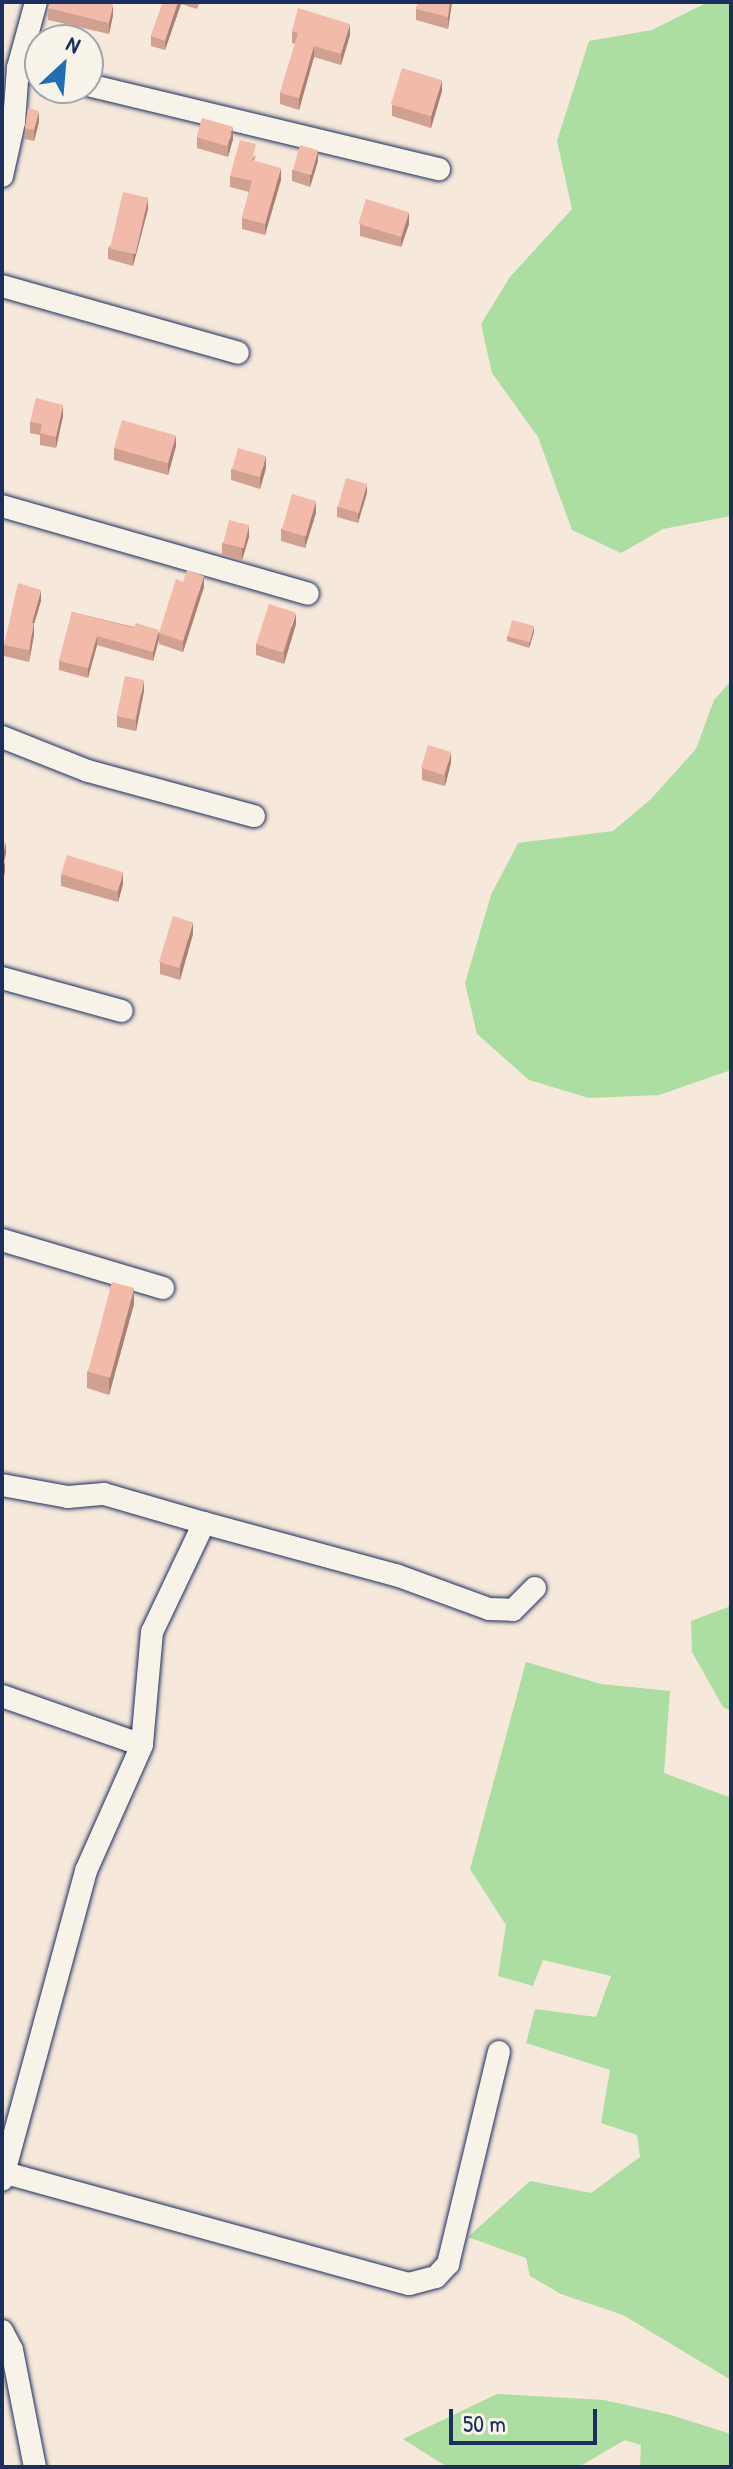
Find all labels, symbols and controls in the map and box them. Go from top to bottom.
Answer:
north arrow [24,24,104,104]
text: N [62,28,85,60]
scale bar [453,2393,601,2443]
text: 50 m [463,2407,506,2439]

